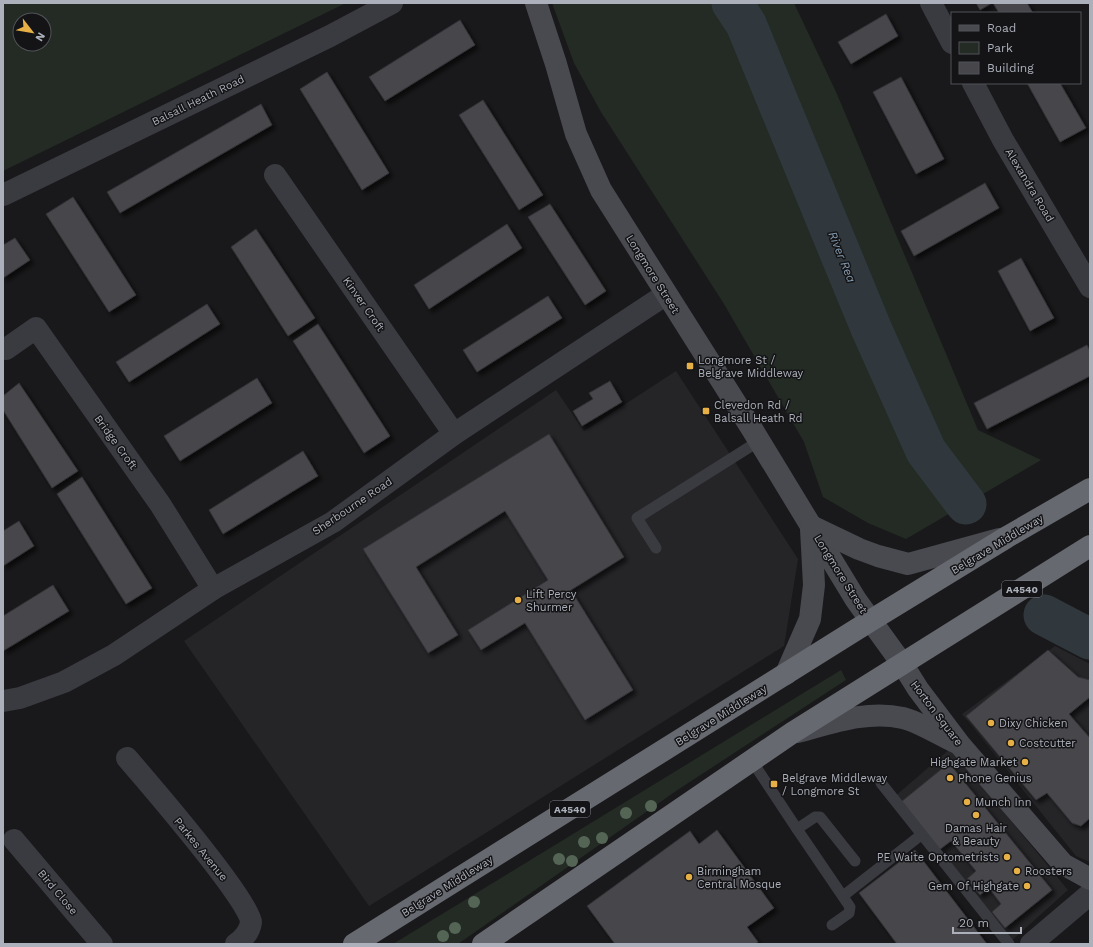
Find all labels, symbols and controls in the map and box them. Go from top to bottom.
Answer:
north arrow [12,12,52,52]
legend [951,12,1081,84]
text: Road [987,21,1016,35]
text: N [32,30,48,44]
text: Park [987,41,1013,55]
text: Building [987,61,1034,75]
street label: Balsall Heath Road [150,72,247,128]
street label: Alexandra Road [1003,146,1057,224]
water label: River Rea [825,229,859,285]
street label: Longmore Street [623,233,682,316]
street label: Kinver Croft [340,275,387,334]
place label: Longmore St / Belgrave Middleway [698,354,804,380]
marker: Longmore St / Belgrave Middleway [685,361,695,371]
place label: Clevedon Rd / Balsall Heath Rd [714,399,802,425]
marker: Clevedon Rd / Balsall Heath Rd [701,406,711,416]
street label: Bridge Croft [91,413,140,472]
street label: Sherbourne Road [310,475,395,538]
street label: Belgrave Middleway [949,512,1046,577]
street label: Longmore Street [811,533,870,616]
road number: A4540 [1002,581,1042,597]
place label: Lift Percy Shurmer [526,588,577,614]
marker: Lift Percy Shurmer [513,595,523,605]
street label: Horton Square [908,678,965,748]
street label: Belgrave Middleway [673,682,770,749]
place label: Dixy Chicken [999,717,1067,730]
marker: Dixy Chicken [986,718,996,728]
place label: Costcutter [1019,737,1076,750]
marker: Costcutter [1006,738,1016,748]
place label: Highgate Market [930,756,1017,769]
marker: Highgate Market [1020,757,1030,767]
place label: Belgrave Middleway / Longmore St [782,772,888,798]
place label: Phone Genius [958,772,1032,785]
marker: Phone Genius [945,773,955,783]
marker: Belgrave Middleway / Longmore St [769,779,779,789]
place label: Munch Inn [975,796,1031,809]
marker: Munch Inn [962,797,972,807]
road number: A4540 [550,801,590,817]
marker: Damas Hair & Beauty [971,810,981,820]
street label: Parkes Avenue [171,815,230,884]
place label: Damas Hair & Beauty [945,822,1008,848]
place label: PE Waite Optometrists [877,851,999,864]
marker: PE Waite Optometrists [1002,852,1012,862]
street label: Belgrave Middleway [399,853,496,920]
place label: Birmingham Central Mosque [697,865,781,891]
place label: Roosters [1025,865,1072,878]
marker: Roosters [1012,866,1022,876]
street label: Bird Close [35,867,80,917]
marker: Birmingham Central Mosque [684,872,694,882]
place label: Gem Of Highgate [928,880,1019,893]
marker: Gem Of Highgate [1022,881,1032,891]
scale bar [953,909,1021,935]
text: 20 m [959,916,989,930]

